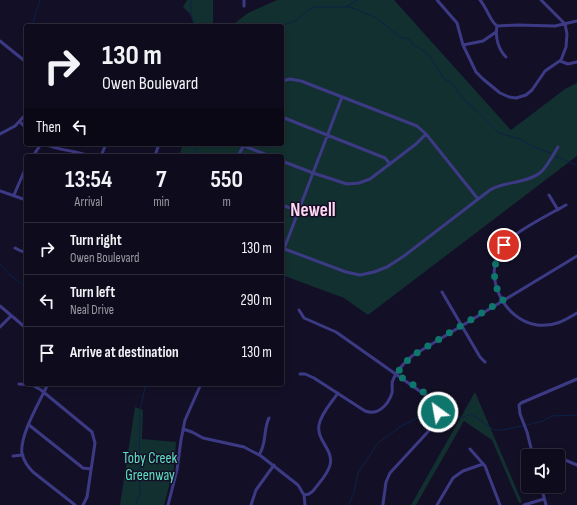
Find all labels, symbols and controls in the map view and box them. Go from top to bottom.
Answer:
text: 130 m [102,39,162,72]
icon: right [36,40,88,92]
text: Owen Boulevard [102,73,198,94]
icon: left [69,116,91,138]
text: Then [36,118,61,137]
text: 13:54 [65,165,112,194]
text: 7 [156,165,167,194]
text: 550 [210,165,243,194]
text: Arrival [75,194,103,210]
text: min [153,194,170,210]
text: m [223,194,231,210]
district label: Newell [290,199,336,222]
pin [487,228,521,262]
text: Turn right [70,231,122,250]
icon: arrive [493,234,515,256]
icon: right [36,238,58,260]
text: 130 m [242,239,272,258]
text: Owen Boulevard [70,250,139,266]
text: Turn left [70,283,115,302]
icon: left [36,290,58,312]
text: 290 m [240,291,272,310]
text: Neal Drive [70,302,114,318]
icon: arrive [36,342,58,364]
text: Arrive at destination [70,343,179,362]
text: 130 m [242,343,272,362]
position arrow [417,391,459,433]
park label: Toby Creek Greenway [123,449,178,485]
map controls [521,449,565,493]
button: sound [521,449,565,493]

